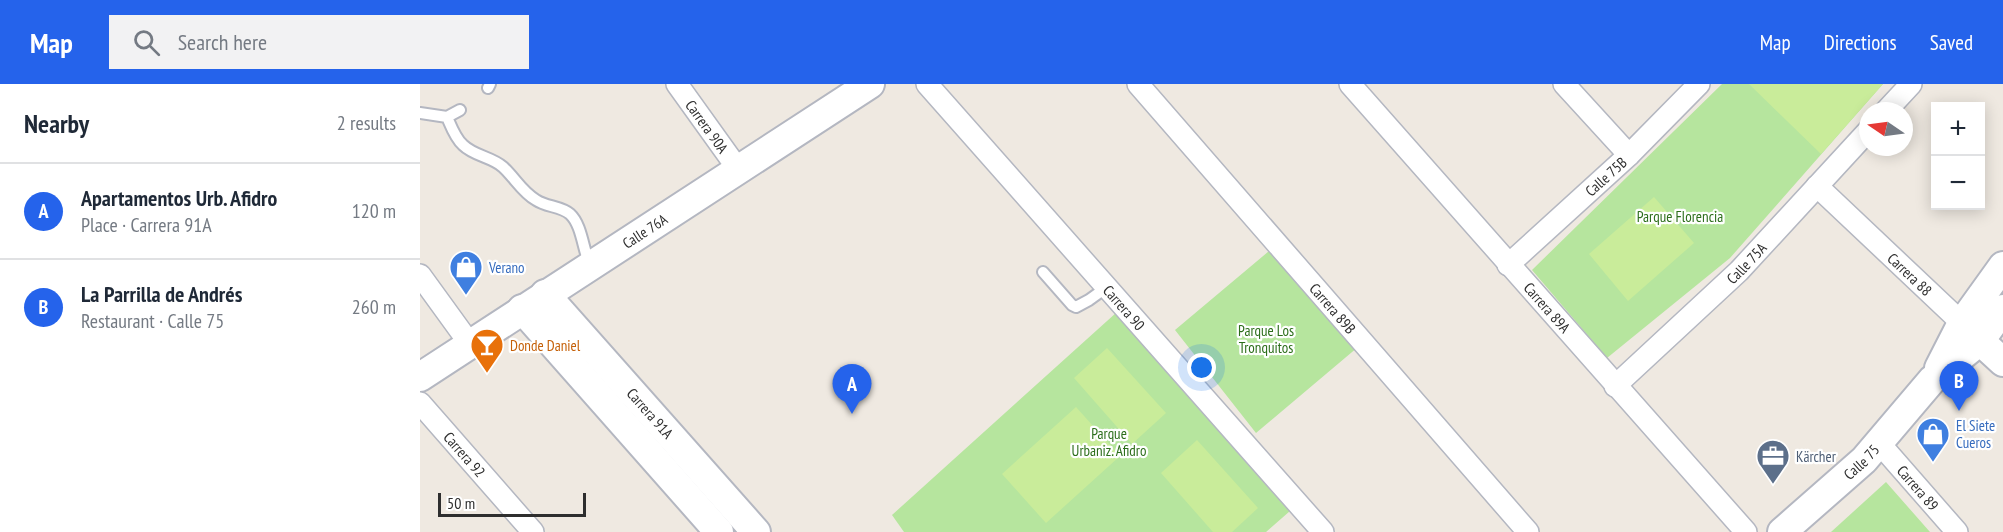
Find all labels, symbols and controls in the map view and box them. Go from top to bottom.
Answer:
search box [109,15,529,69]
text: Map [30,24,73,61]
icon: search [130,26,163,59]
text: Search here [178,28,267,56]
text: Map [1760,29,1791,56]
text: Directions [1824,29,1897,56]
text: Saved [1930,29,1973,56]
street label: Carrera 90A [682,96,733,157]
north arrow [1859,102,1913,156]
map controls [1931,102,1985,210]
button: + [1931,102,1985,156]
text: Nearby [24,107,89,140]
text: 2 results [337,110,396,136]
street label: Calle 75B [1581,152,1630,200]
button: − [1931,156,1985,210]
text: Apartamentos Urb. Afidro [81,184,277,212]
text: A [38,198,49,224]
text: 120 m [352,198,396,224]
park label: Parque Florencia [1637,207,1723,226]
street label: Calle 76A [619,209,671,252]
text: Place · Carrera 91A [81,212,212,238]
street label: Calle 75A [1722,238,1771,287]
street label: Carrera 88 [1884,248,1936,299]
shop icon: Verano [448,249,484,296]
place label: Verano [488,258,525,277]
street label: Carrera 89A [1520,278,1575,337]
street label: Carrera 89B [1306,279,1360,337]
text: La Parrilla de Andrés [81,280,242,308]
street label: Carrera 90 [1099,281,1150,334]
text: B [39,294,48,320]
text: 260 m [352,294,396,320]
text: Restaurant · Calle 75 [81,308,224,334]
park label: Parque Los Tronquitos [1238,321,1294,357]
bar icon: Donde Daniel [469,327,505,374]
place label: Donde Daniel [510,336,581,355]
your location [1187,353,1216,382]
pin: B [1940,362,1978,411]
pin: A [832,364,872,414]
street label: Carrera 91A [623,384,678,443]
shop icon: El Siete Cueros [1915,416,1951,463]
place label: El Siete Cueros [1956,416,1995,452]
park label: Parque Urbaniz. Afidro [1072,424,1146,460]
street label: Carrera 92 [440,428,490,481]
office icon: Kärcher [1755,438,1791,485]
street label: Calle 75 [1839,440,1883,483]
place label: Kärcher [1796,447,1837,466]
street label: Carrera 89 [1893,461,1943,514]
scale bar [438,490,586,518]
text: 50 m [447,493,475,513]

